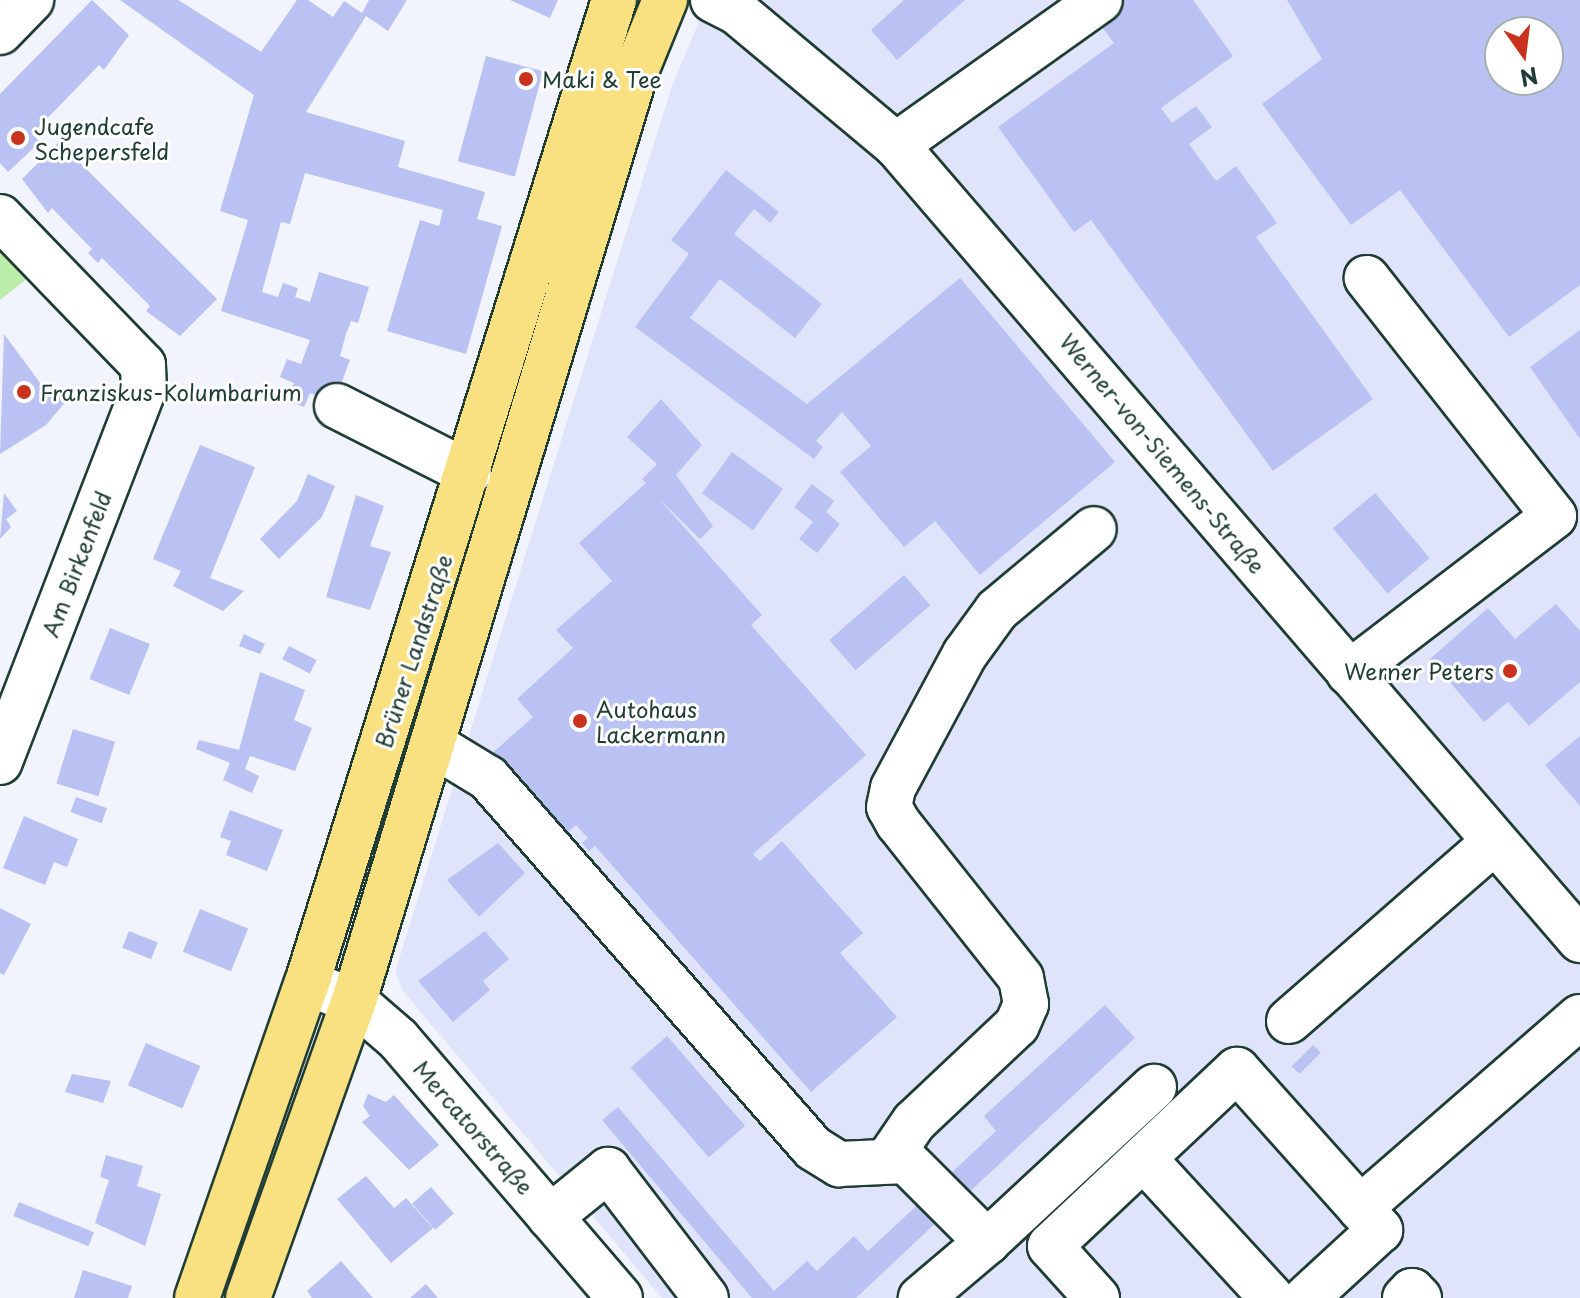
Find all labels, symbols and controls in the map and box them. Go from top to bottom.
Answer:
north arrow [1484,16,1564,96]
text: N [1517,60,1542,96]
place label: Maki & Tee [542,66,663,92]
marker: Maki & Tee [517,70,535,88]
place label: Jugendcafe Schepersfeld [34,112,169,164]
marker: Jugendcafe Schepersfeld [9,129,27,147]
street label: Werner-von-Siemens-Straße [1055,328,1271,578]
place label: Franziskus-Kolumbarium [40,379,302,405]
marker: Franziskus-Kolumbarium [15,383,33,401]
street label: Am Birkenfeld [36,488,116,640]
street label: Brüner Landstraße [369,550,457,752]
place label: Werner Peters [1343,658,1494,684]
marker: Werner Peters [1501,662,1519,680]
place label: Autohaus Lackermann [596,695,726,746]
marker: Autohaus Lackermann [571,712,589,730]
street label: Mercatorstraße [409,1055,539,1199]

